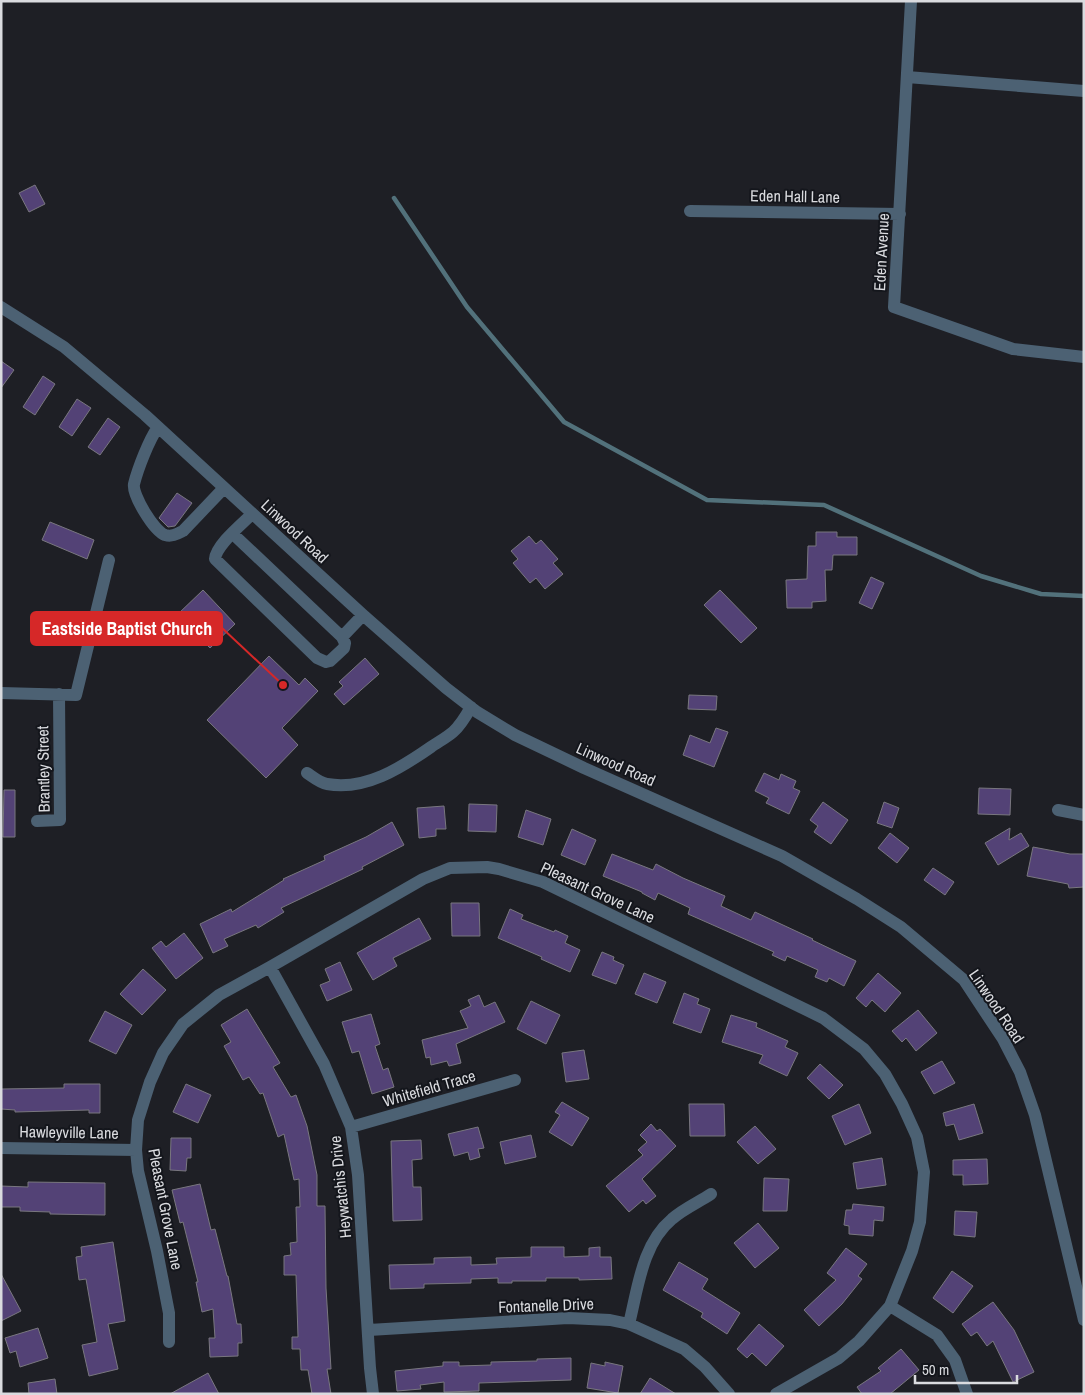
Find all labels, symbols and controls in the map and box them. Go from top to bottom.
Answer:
street label: Eden Hall Lane [750,184,840,208]
street label: Eden Avenue [868,213,894,291]
street label: Linwood Road [257,494,333,568]
callout: Eastside Baptist Church [31,612,222,645]
text: Eastside Baptist Church [42,616,212,641]
street label: Brantley Street [31,725,55,813]
street label: Linwood Road [573,737,659,791]
street label: Pleasant Grove Lane [537,856,659,928]
street label: Linwood Road [964,965,1030,1047]
street label: Whitefield Trace [380,1064,478,1112]
street label: Hawleyville Lane [19,1120,119,1144]
street label: Heywatchis Drive [324,1135,356,1239]
street label: Pleasant Grove Lane [143,1146,189,1272]
street label: Fontanelle Drive [498,1292,594,1318]
scale bar [915,1352,1018,1384]
text: 50 m [922,1359,949,1380]

